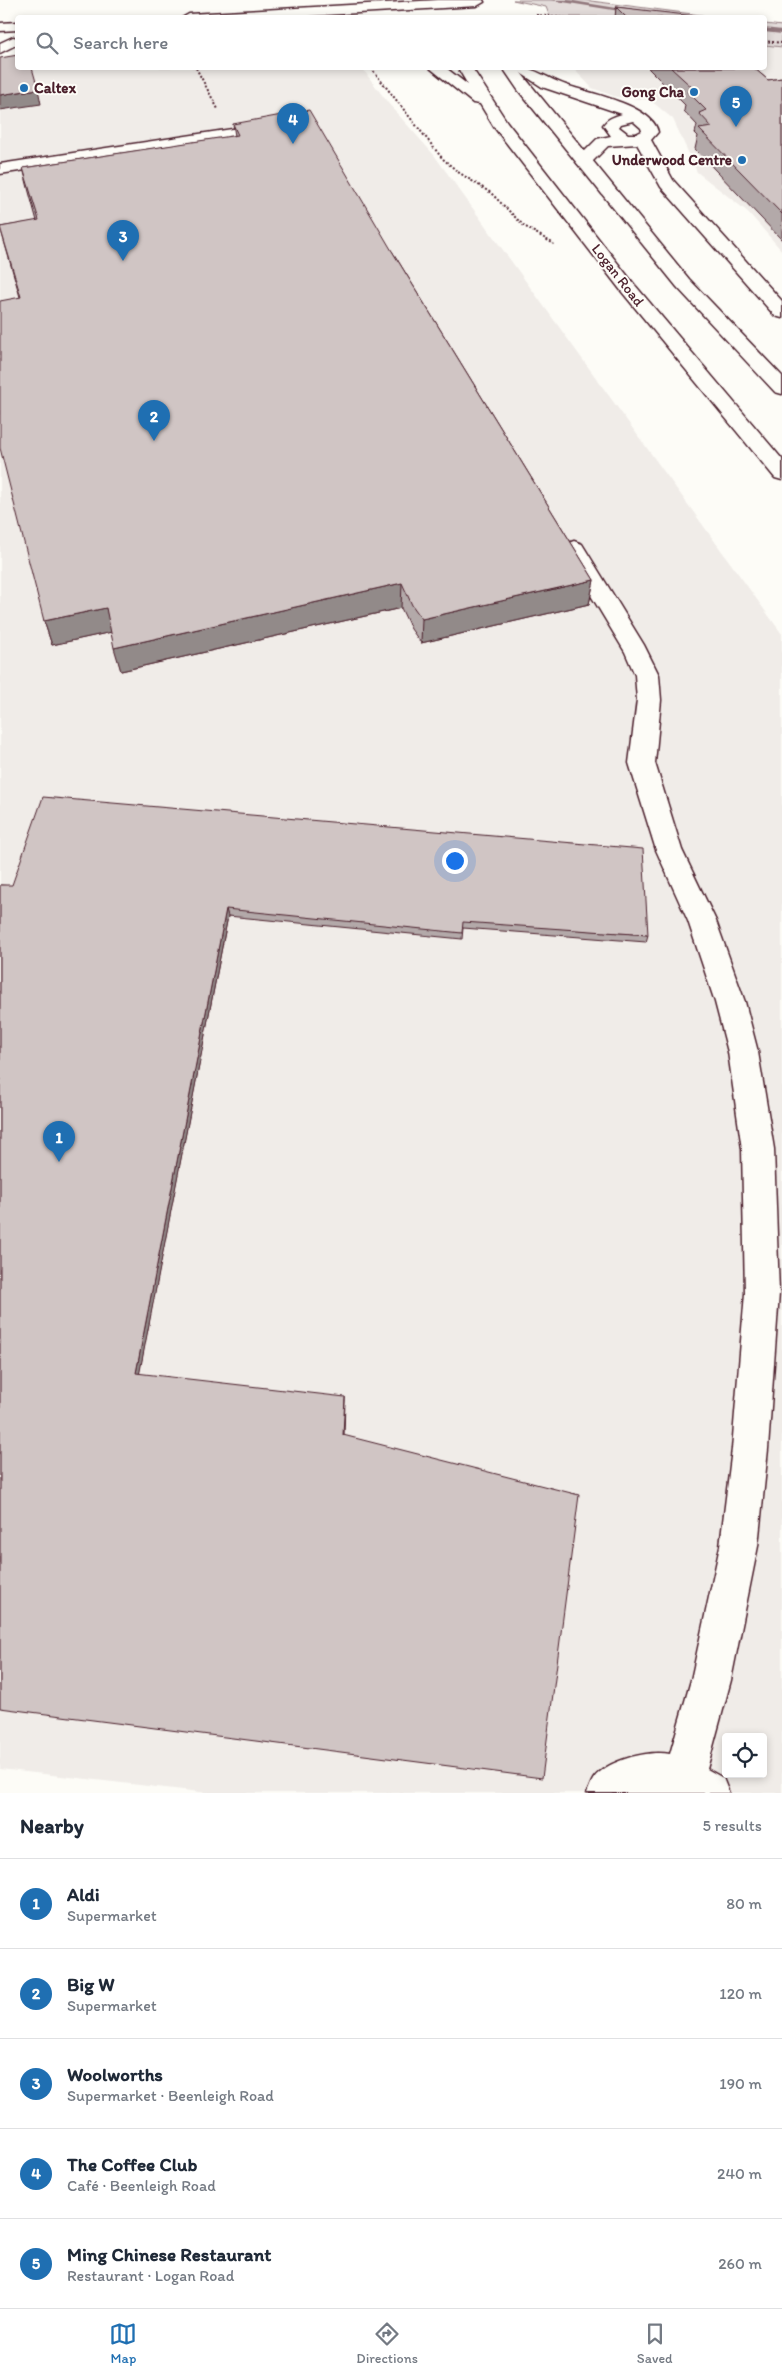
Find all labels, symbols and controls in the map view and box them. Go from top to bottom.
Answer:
search box [15,15,767,70]
icon: search [33,29,61,57]
text: Search here [73,31,168,54]
place label: Caltex [34,79,76,97]
marker: Caltex [18,82,30,94]
place label: Gong Cha [621,83,685,102]
marker: Gong Cha [688,86,700,98]
pin: 5 [720,86,752,127]
pin: 4 [277,103,309,144]
place label: Underwood Centre [612,151,732,169]
marker: Underwood Centre [736,154,748,166]
pin: 3 [107,220,139,261]
street label: Logan Road [588,240,648,310]
pin: 2 [138,400,170,441]
your location [442,848,468,874]
pin: 1 [43,1121,75,1162]
map controls [722,1733,767,1778]
button: locate [722,1733,767,1778]
text: Nearby [20,1813,84,1838]
text: 5 results [702,1816,762,1835]
text: Aldi [67,1883,100,1906]
text: 1 [32,1894,40,1913]
text: 80 m [726,1894,762,1913]
text: Supermarket [67,1906,157,1925]
text: Big W [67,1973,114,1996]
text: 2 [32,1984,40,2003]
text: 120 m [719,1984,762,2003]
text: Supermarket [67,1996,157,2015]
text: Woolworths [67,2063,163,2086]
text: 3 [32,2074,40,2093]
text: 190 m [719,2074,762,2093]
text: Supermarket · Beenleigh Road [67,2086,274,2105]
text: The Coffee Club [67,2153,197,2176]
text: 4 [31,2164,41,2183]
text: 240 m [717,2164,762,2183]
text: Café · Beenleigh Road [67,2176,216,2195]
text: Ming Chinese Restaurant [67,2243,271,2266]
text: 5 [32,2254,40,2273]
text: 260 m [718,2254,762,2273]
text: Restaurant · Logan Road [67,2266,234,2285]
tab: Map [109,2320,137,2367]
tab: Directions [356,2320,418,2367]
tab: Saved [637,2320,673,2367]

